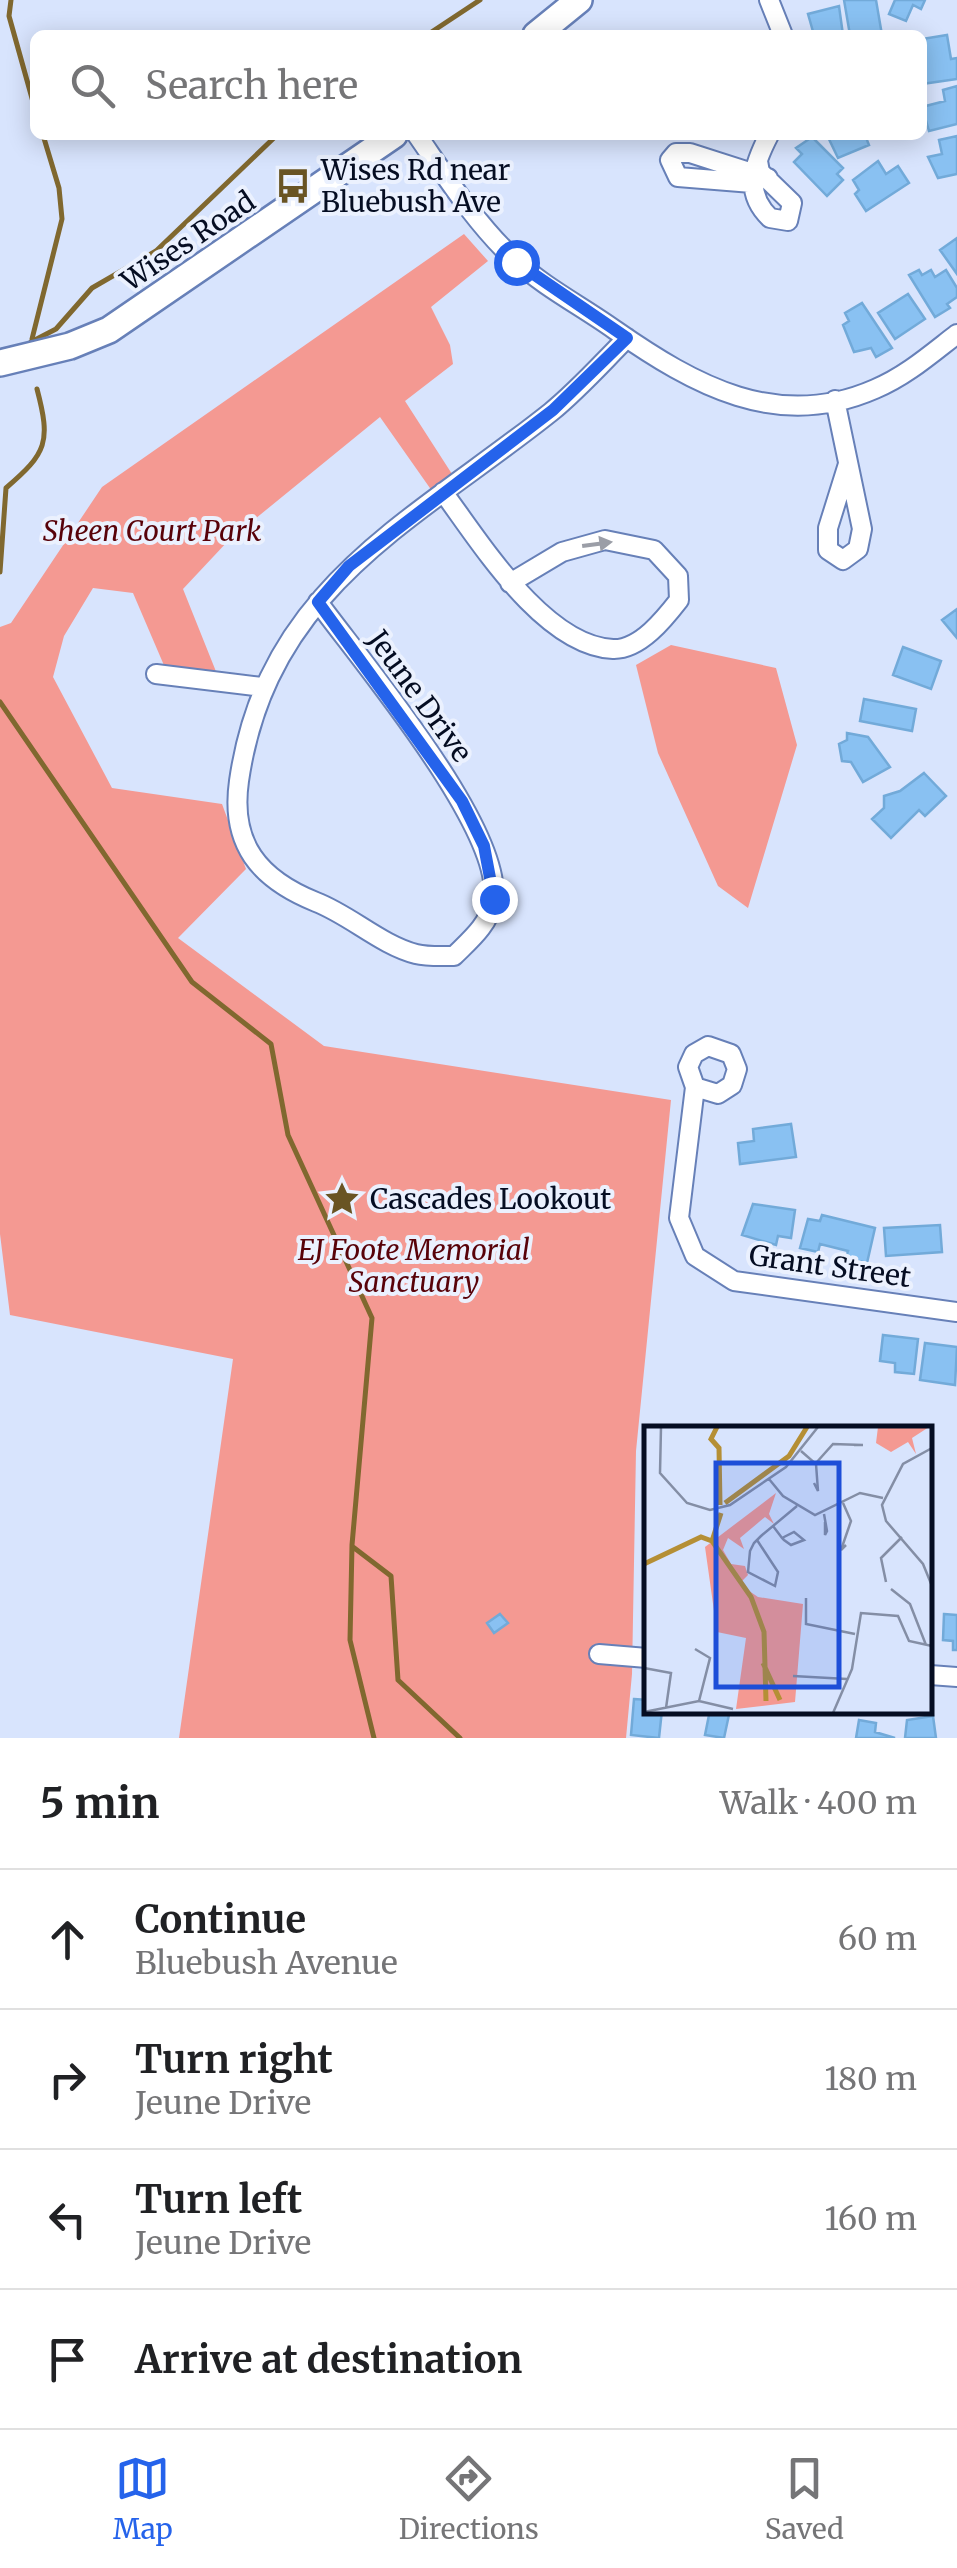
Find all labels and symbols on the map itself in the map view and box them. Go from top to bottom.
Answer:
place label: Wises Rd near Bluebush Ave [320,152,510,220]
bus stop icon: Wises Rd near Bluebush Ave [274,167,312,205]
street label: Wises Road [113,183,262,300]
route start [494,240,540,286]
park label: Sheen Court Park [43,513,261,549]
one-way arrow [582,536,613,552]
street label: Jeune Drive [360,622,480,769]
route end [472,877,518,923]
place icon: Cascades Lookout [323,1180,361,1218]
place label: Cascades Lookout [370,1181,611,1217]
park label: EJ Foote Memorial Sanctuary [298,1232,530,1300]
street label: Grant Street [747,1237,913,1295]
inset map [644,1426,932,1713]

